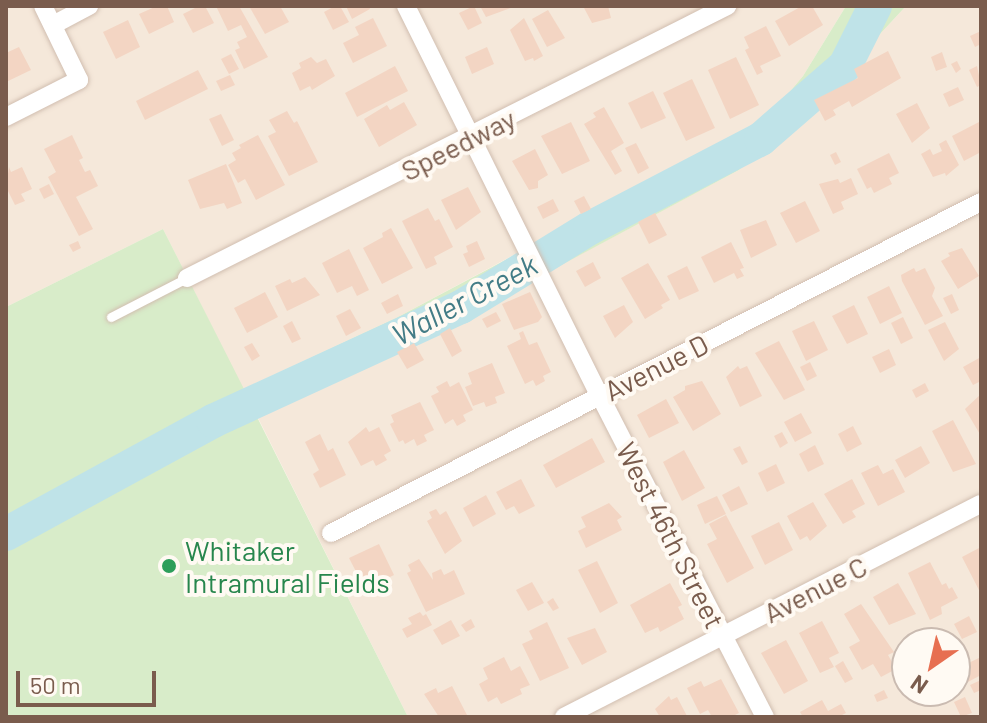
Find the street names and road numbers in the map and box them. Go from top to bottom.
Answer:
street label: Speedway [395,101,521,187]
street label: Avenue D [599,327,713,407]
street label: West 46th Street [610,436,732,634]
street label: Avenue C [758,549,872,629]

